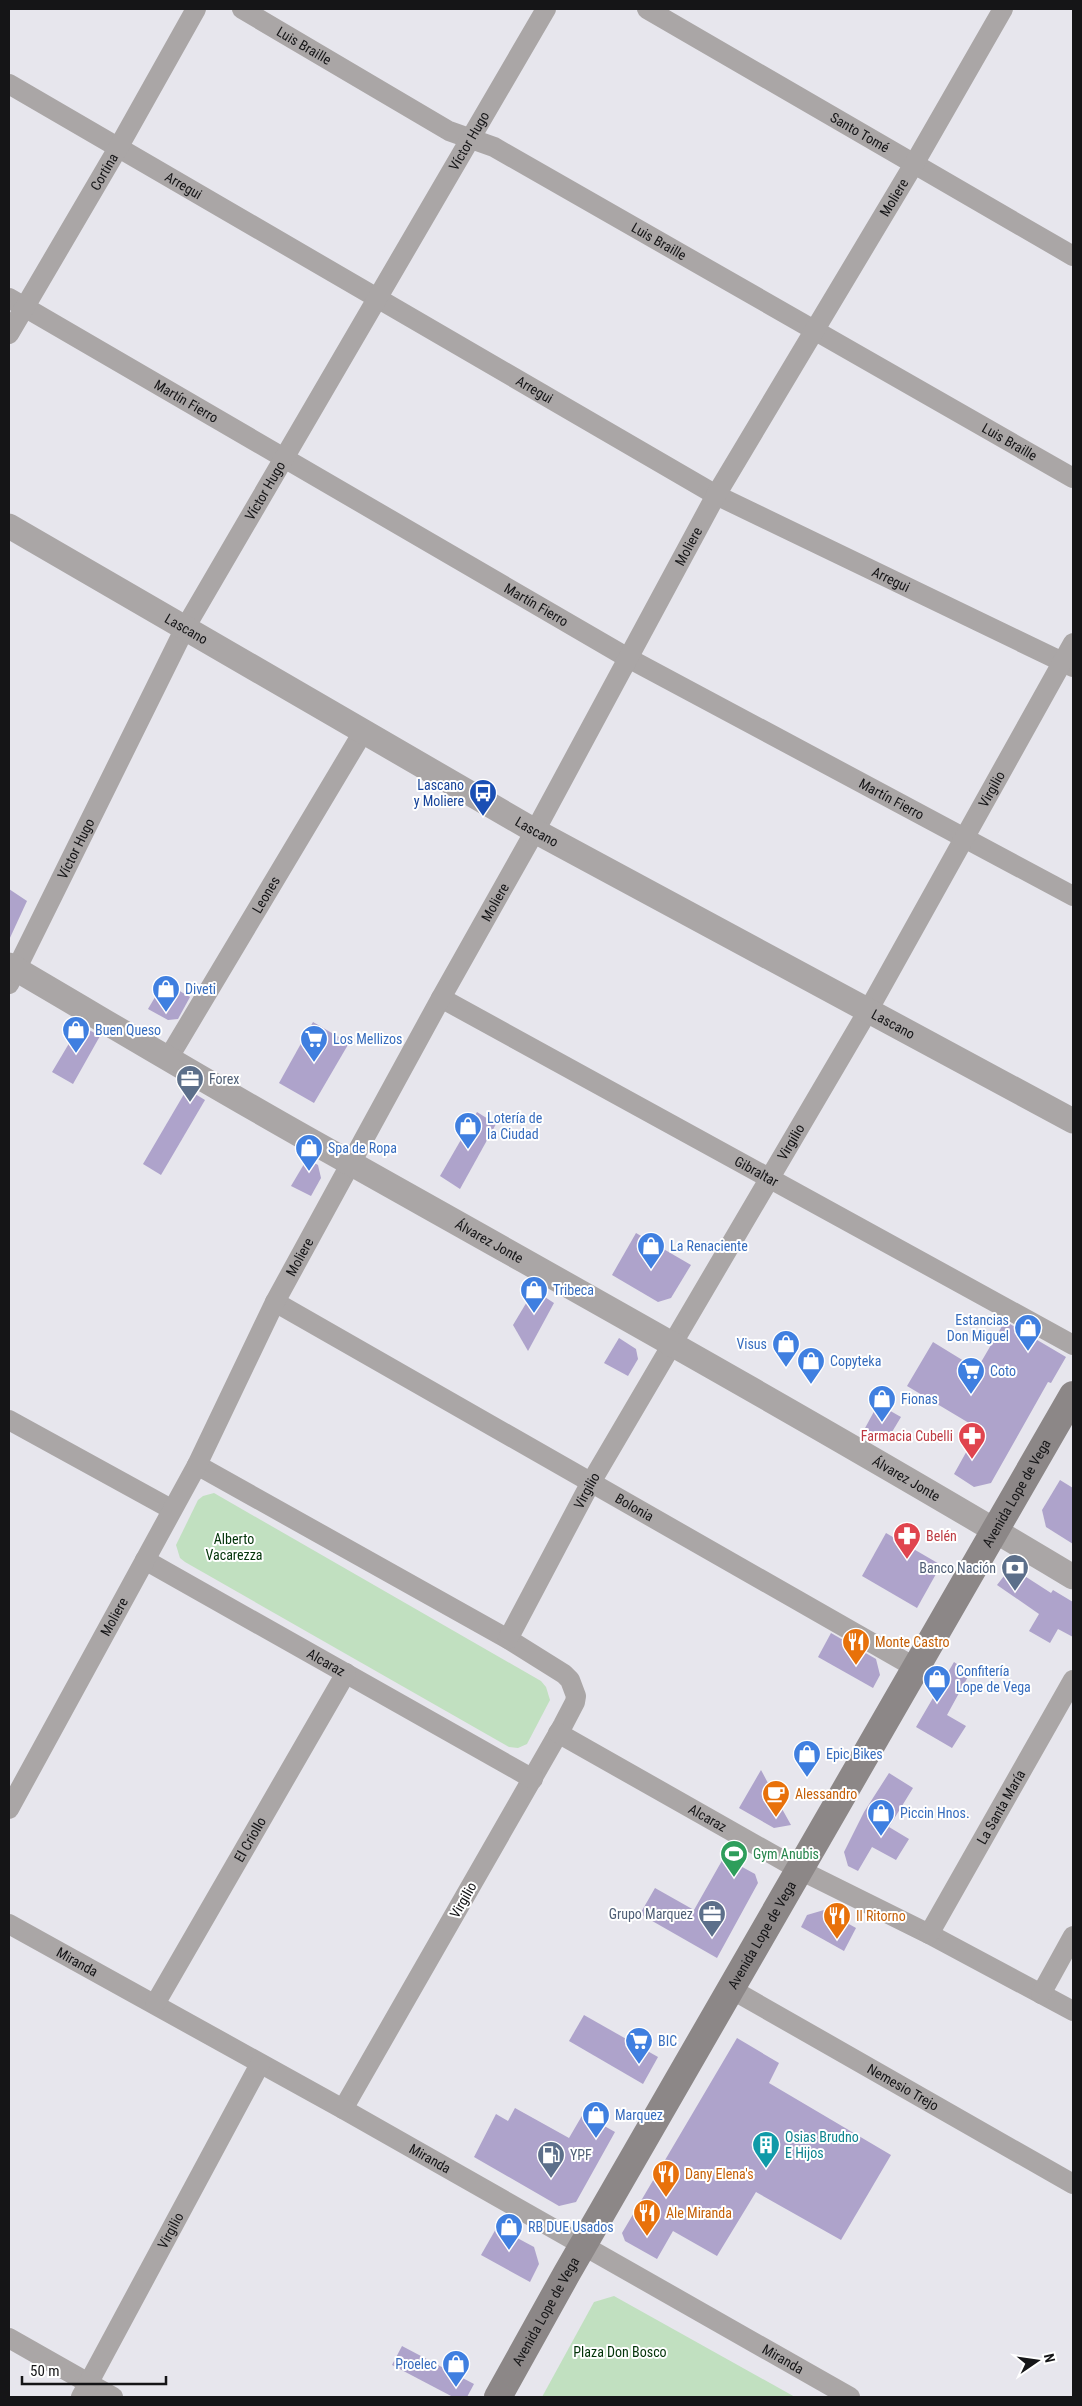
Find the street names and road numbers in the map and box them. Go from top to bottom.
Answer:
street label: Luis Braille [274,23,335,68]
street label: Víctor Hugo [446,109,492,173]
street label: Santo Tomé [827,109,893,156]
street label: Cortina [87,150,121,193]
street label: Arregui [162,169,205,202]
street label: Moliere [876,175,912,219]
street label: Luis Braille [629,219,690,263]
street label: Arregui [513,373,556,407]
street label: Martín Fierro [151,376,221,426]
street label: Luis Braille [979,420,1040,464]
street label: Víctor Hugo [242,458,288,523]
street label: Moliere [671,524,705,568]
street label: Arregui [869,563,912,595]
street label: Martín Fierro [501,580,571,630]
street label: Lascano [162,610,211,647]
street label: Virgilio [975,768,1008,810]
street label: Martín Fierro [856,775,927,823]
street label: Lascano [512,813,561,850]
street label: Víctor Hugo [54,816,98,882]
street label: Leones [249,873,283,916]
street label: Moliere [478,880,512,924]
street label: Lascano [869,1006,918,1042]
street label: Virgilio [774,1121,808,1163]
street label: Gibraltar [732,1153,781,1190]
street label: Álvarez Jonte [453,1215,526,1267]
street label: Moliere [283,1235,317,1279]
street label: Avenida Lope de Vega [979,1436,1054,1550]
street label: Álvarez Jonte [870,1452,943,1505]
street label: Virgilio [570,1470,603,1511]
street label: Bolonia [612,1490,657,1525]
street label: Moliere [97,1594,131,1639]
street label: Alcaraz [304,1645,348,1679]
street label: La Santa María [974,1767,1028,1847]
street label: Alcaraz [686,1801,730,1835]
street label: El Criollo [231,1814,269,1865]
street label: Avenida Lope de Vega [724,1878,799,1992]
street label: Virgilio [446,1879,480,1921]
street label: Miranda [54,1944,101,1980]
street label: Nemesio Trejo [864,2060,942,2114]
street label: Miranda [407,2140,454,2177]
street label: Virgilio [154,2210,187,2251]
street label: Avenida Lope de Vega [509,2254,582,2369]
street label: Miranda [760,2341,807,2377]

